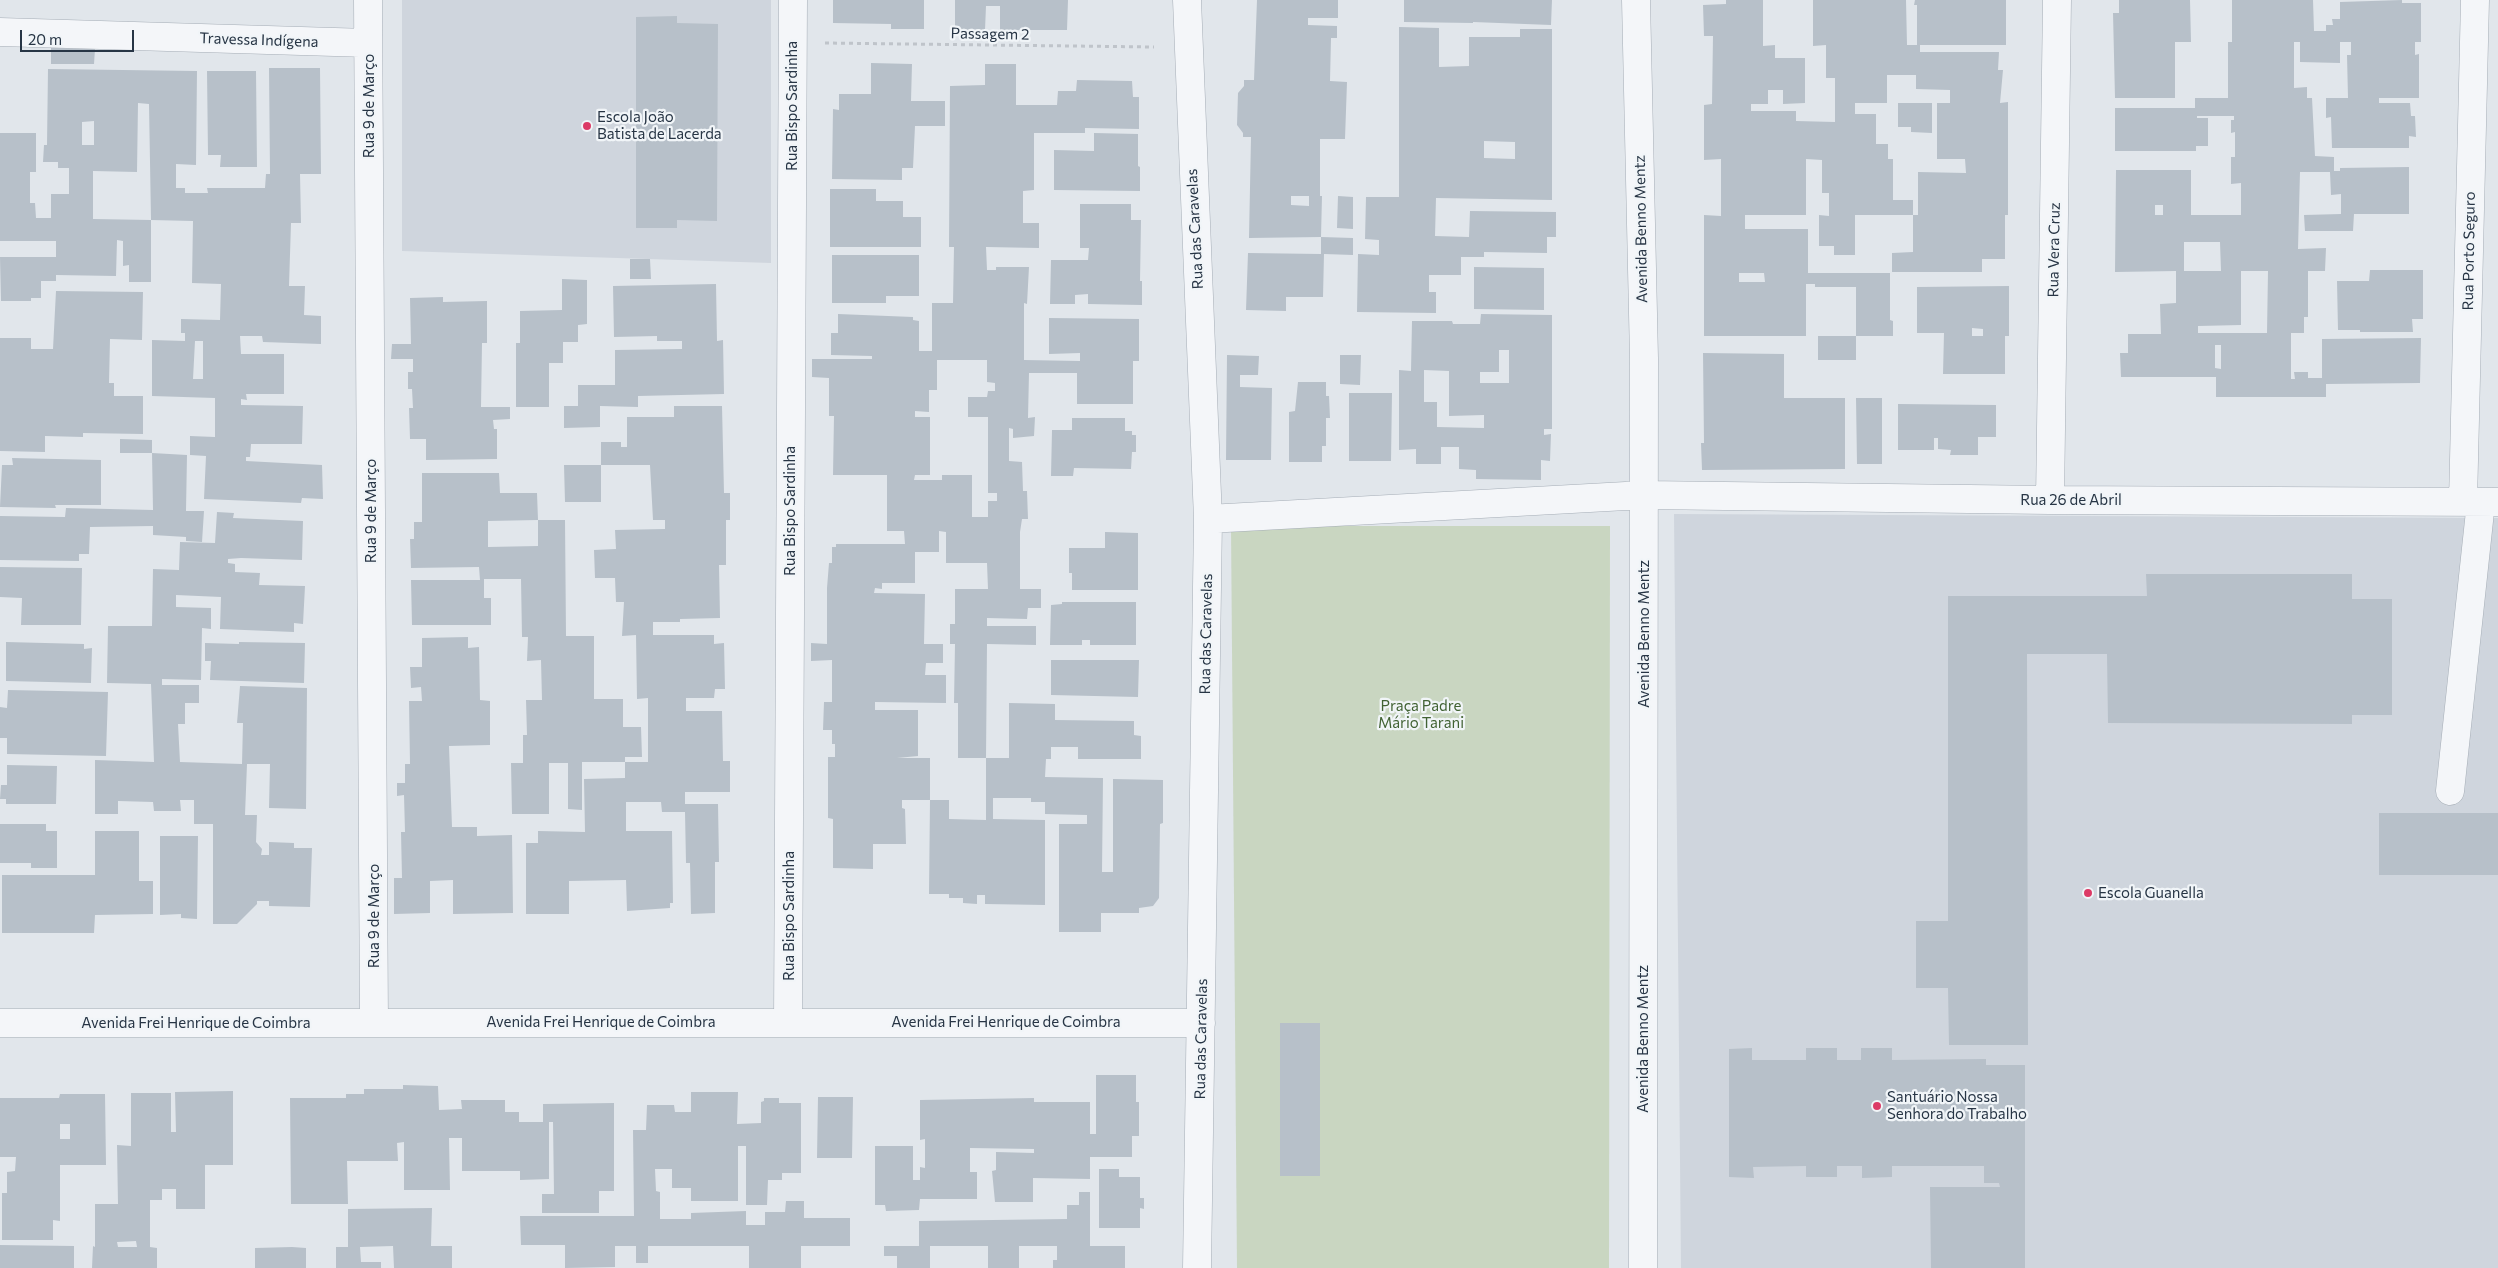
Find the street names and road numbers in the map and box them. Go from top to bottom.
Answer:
street label: Passagem 2 [950,24,1030,44]
street label: Travessa Indígena [199,29,319,51]
street label: Rua Bispo Sardinha [783,41,801,171]
street label: Rua 9 de Março [360,54,378,158]
street label: Avenida Benno Mentz [1631,155,1651,303]
street label: Rua das Caravelas [1183,168,1207,290]
street label: Rua Porto Seguro [2459,191,2479,311]
street label: Rua Vera Cruz [2044,202,2064,298]
street label: Rua Bispo Sardinha [781,446,799,576]
street label: Rua 9 de Março [362,459,380,563]
street label: Rua 26 de Abril [2020,491,2122,509]
street label: Avenida Benno Mentz [1635,560,1653,708]
street label: Rua das Caravelas [1196,573,1216,695]
street label: Rua Bispo Sardinha [780,851,798,981]
street label: Rua 9 de Março [365,864,383,968]
street label: Avenida Benno Mentz [1634,965,1652,1113]
street label: Rua das Caravelas [1191,978,1211,1100]
street label: Avenida Frei Henrique de Coimbra [486,1013,716,1031]
street label: Avenida Frei Henrique de Coimbra [891,1013,1121,1031]
street label: Avenida Frei Henrique de Coimbra [81,1014,311,1032]

